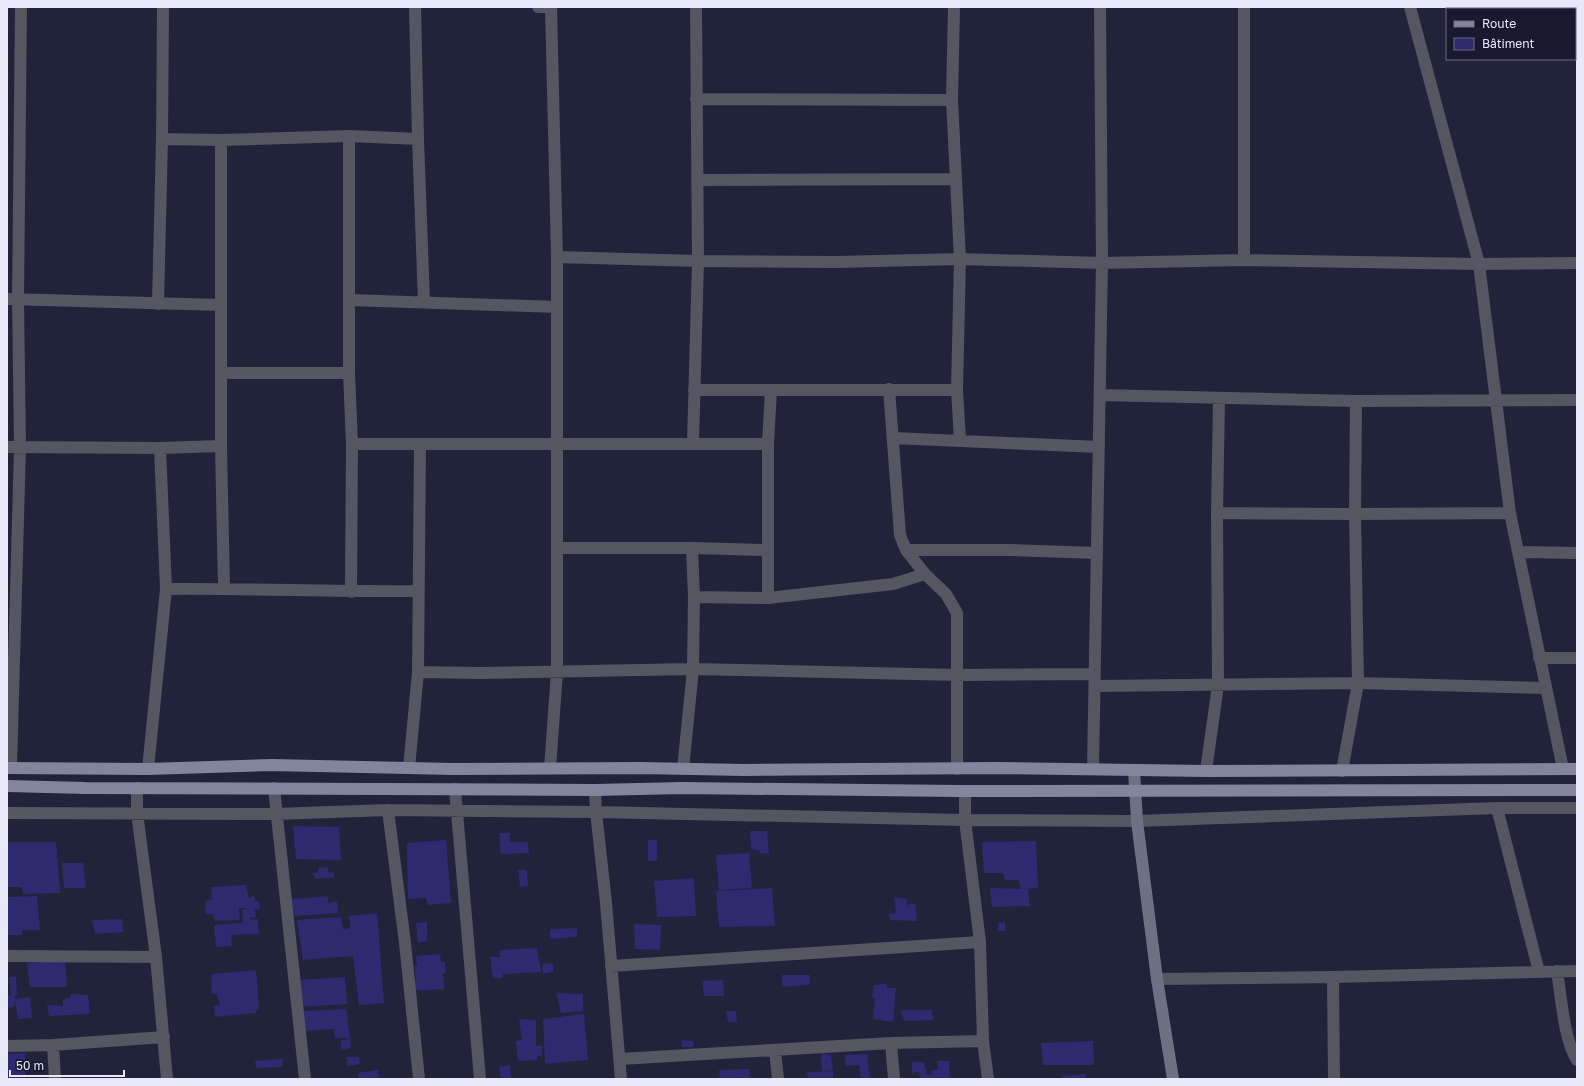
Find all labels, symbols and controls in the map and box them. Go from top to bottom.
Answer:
legend [1446,8,1576,60]
text: Route [1482,16,1516,31]
text: Bâtiment [1482,36,1535,51]
scale bar [10,1052,124,1078]
text: 50 m [16,1058,44,1073]

